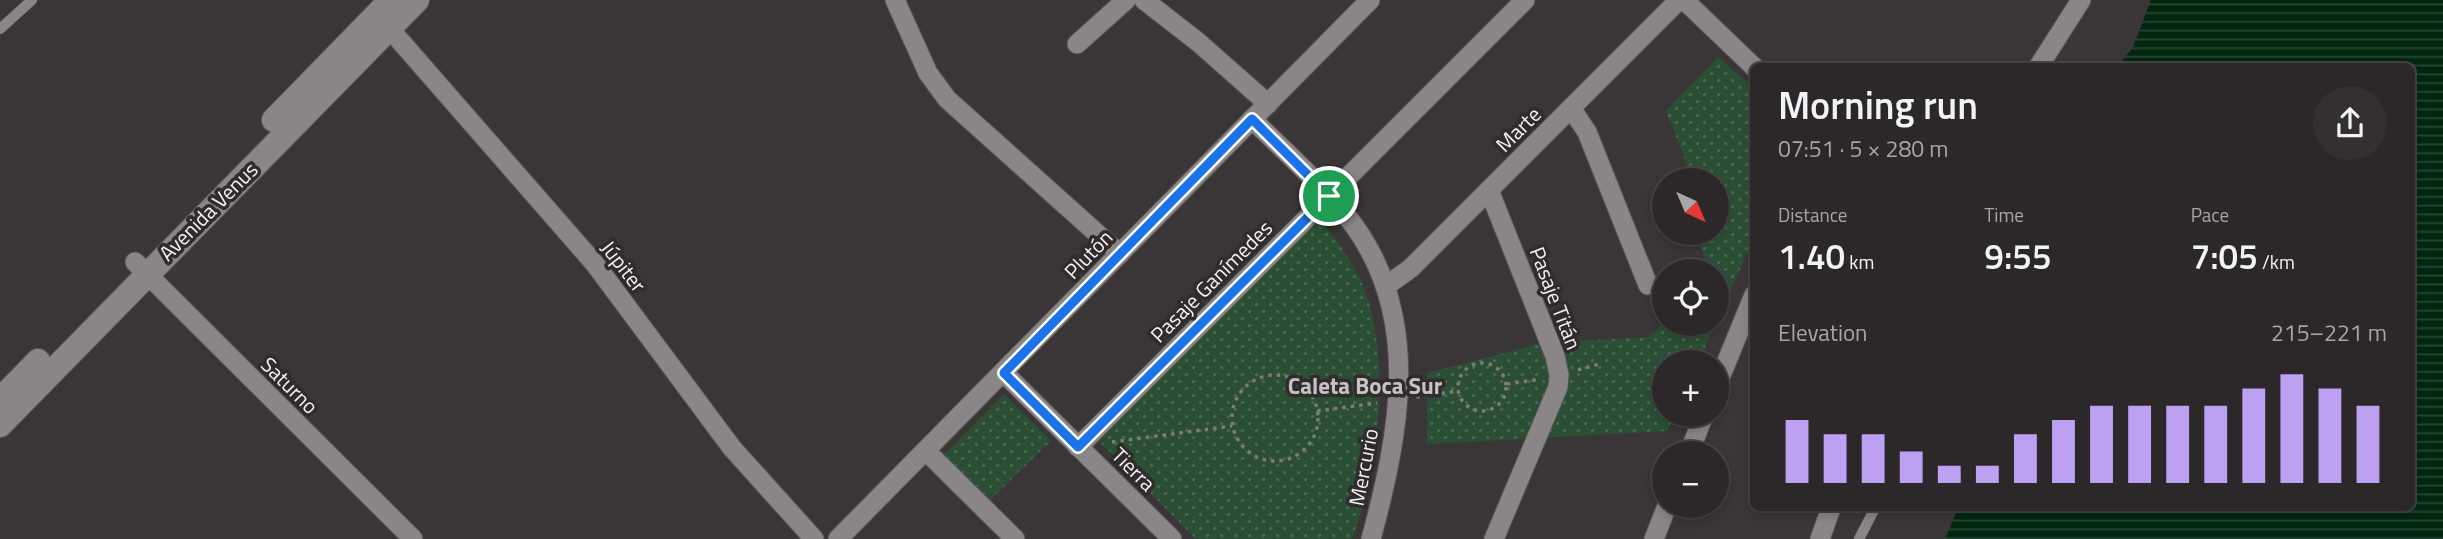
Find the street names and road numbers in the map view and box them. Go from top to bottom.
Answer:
street label: Marte [1488,99,1548,159]
street label: Avenida Venus [151,154,265,268]
street label: Pasaje Ganímedes [1142,212,1280,350]
street label: Plutón [1056,222,1120,286]
street label: Júpiter [593,233,655,299]
street label: Pasaje Titán [1522,242,1590,354]
street label: Saturno [254,349,326,421]
street label: Mercurio [1340,425,1386,509]
street label: Tierra [1105,440,1164,499]

